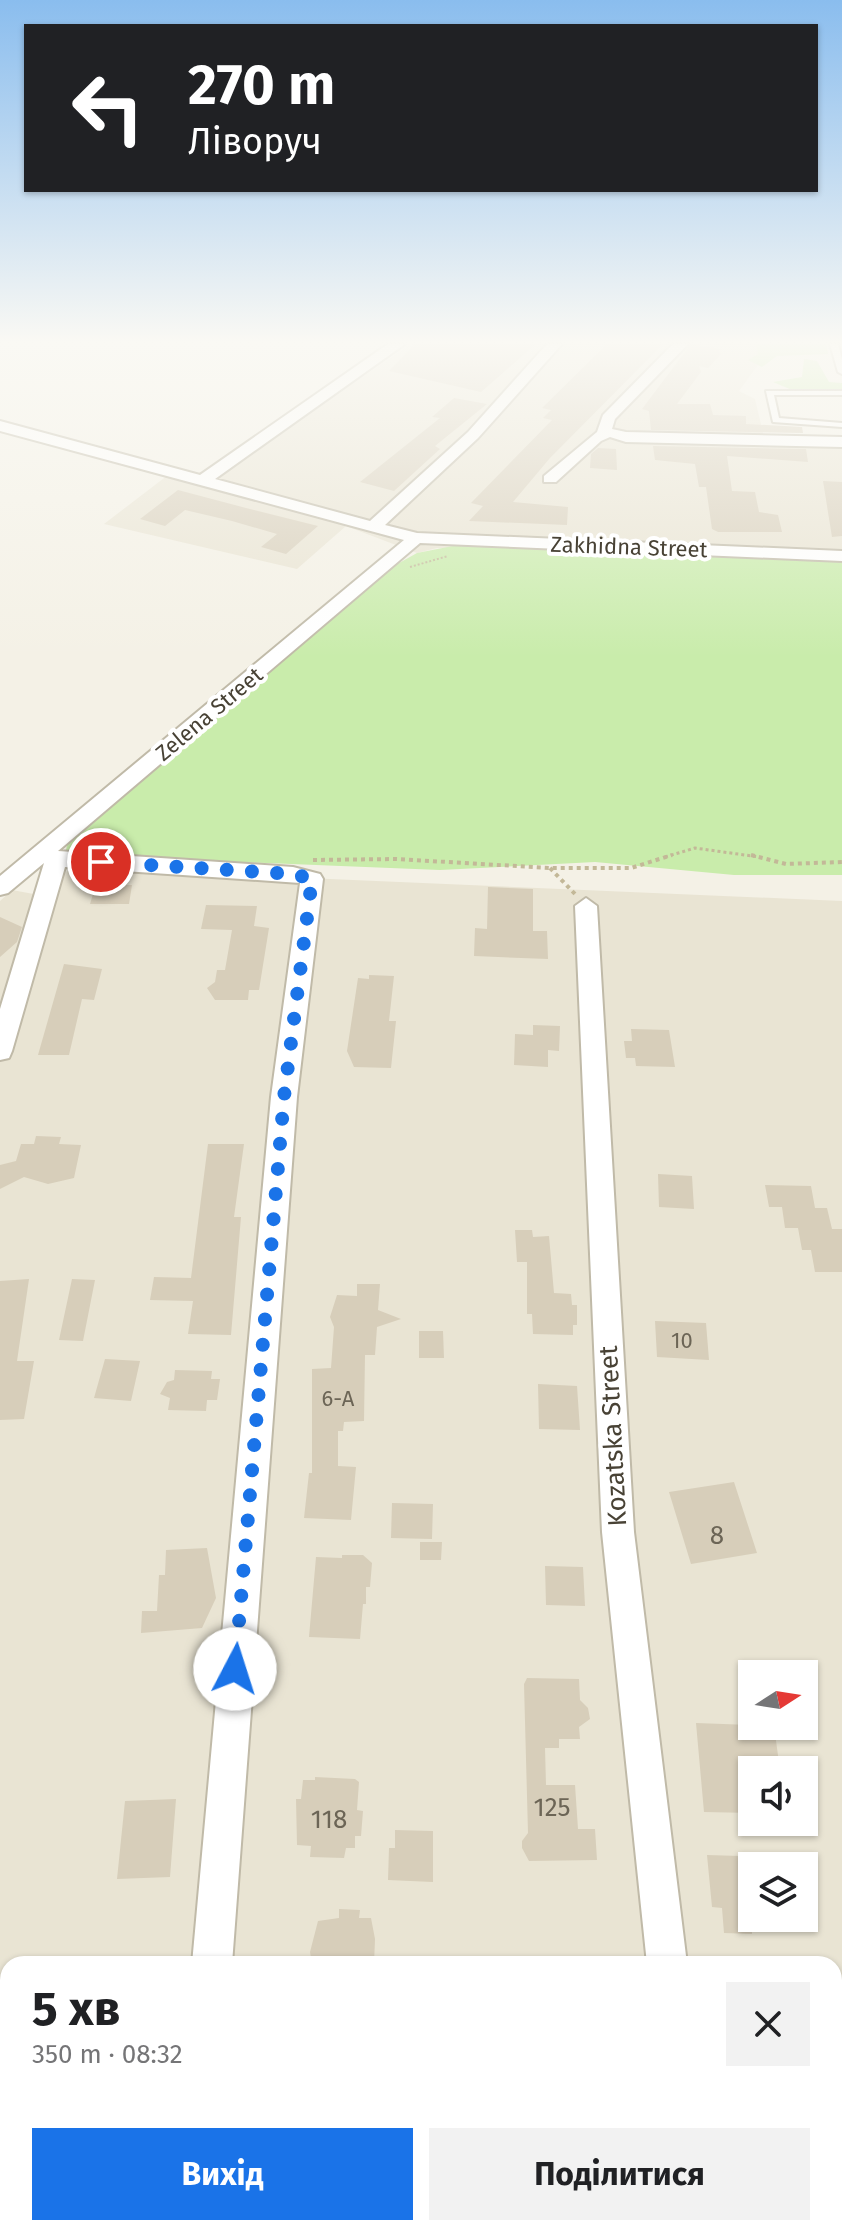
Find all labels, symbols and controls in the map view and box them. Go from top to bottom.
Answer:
text: 270 m [188,52,335,119]
icon: left [56,56,160,160]
text: Ліворуч [188,120,322,164]
street label: Zakhidna Street [550,531,708,563]
street label: Zelena Street [150,661,268,767]
pin [67,828,135,896]
icon: arrive [79,840,123,884]
house number: 10 [671,1327,693,1354]
street label: Kozatska Street [593,1344,633,1527]
house number: 6-А [322,1385,355,1412]
house number: 8 [710,1520,724,1551]
position arrow [193,1627,277,1711]
north arrow [738,1660,818,1740]
map controls [738,1660,818,1932]
button: sound [738,1756,818,1836]
house number: 125 [533,1792,571,1823]
house number: 118 [311,1804,347,1835]
button: layers [738,1852,818,1932]
text: 5 хв [32,1980,120,2038]
button: close [726,1982,810,2066]
text: 350 m · 08:32 [32,2039,183,2070]
button: Вихід [32,2128,413,2220]
button: Поділитися [429,2128,810,2220]

